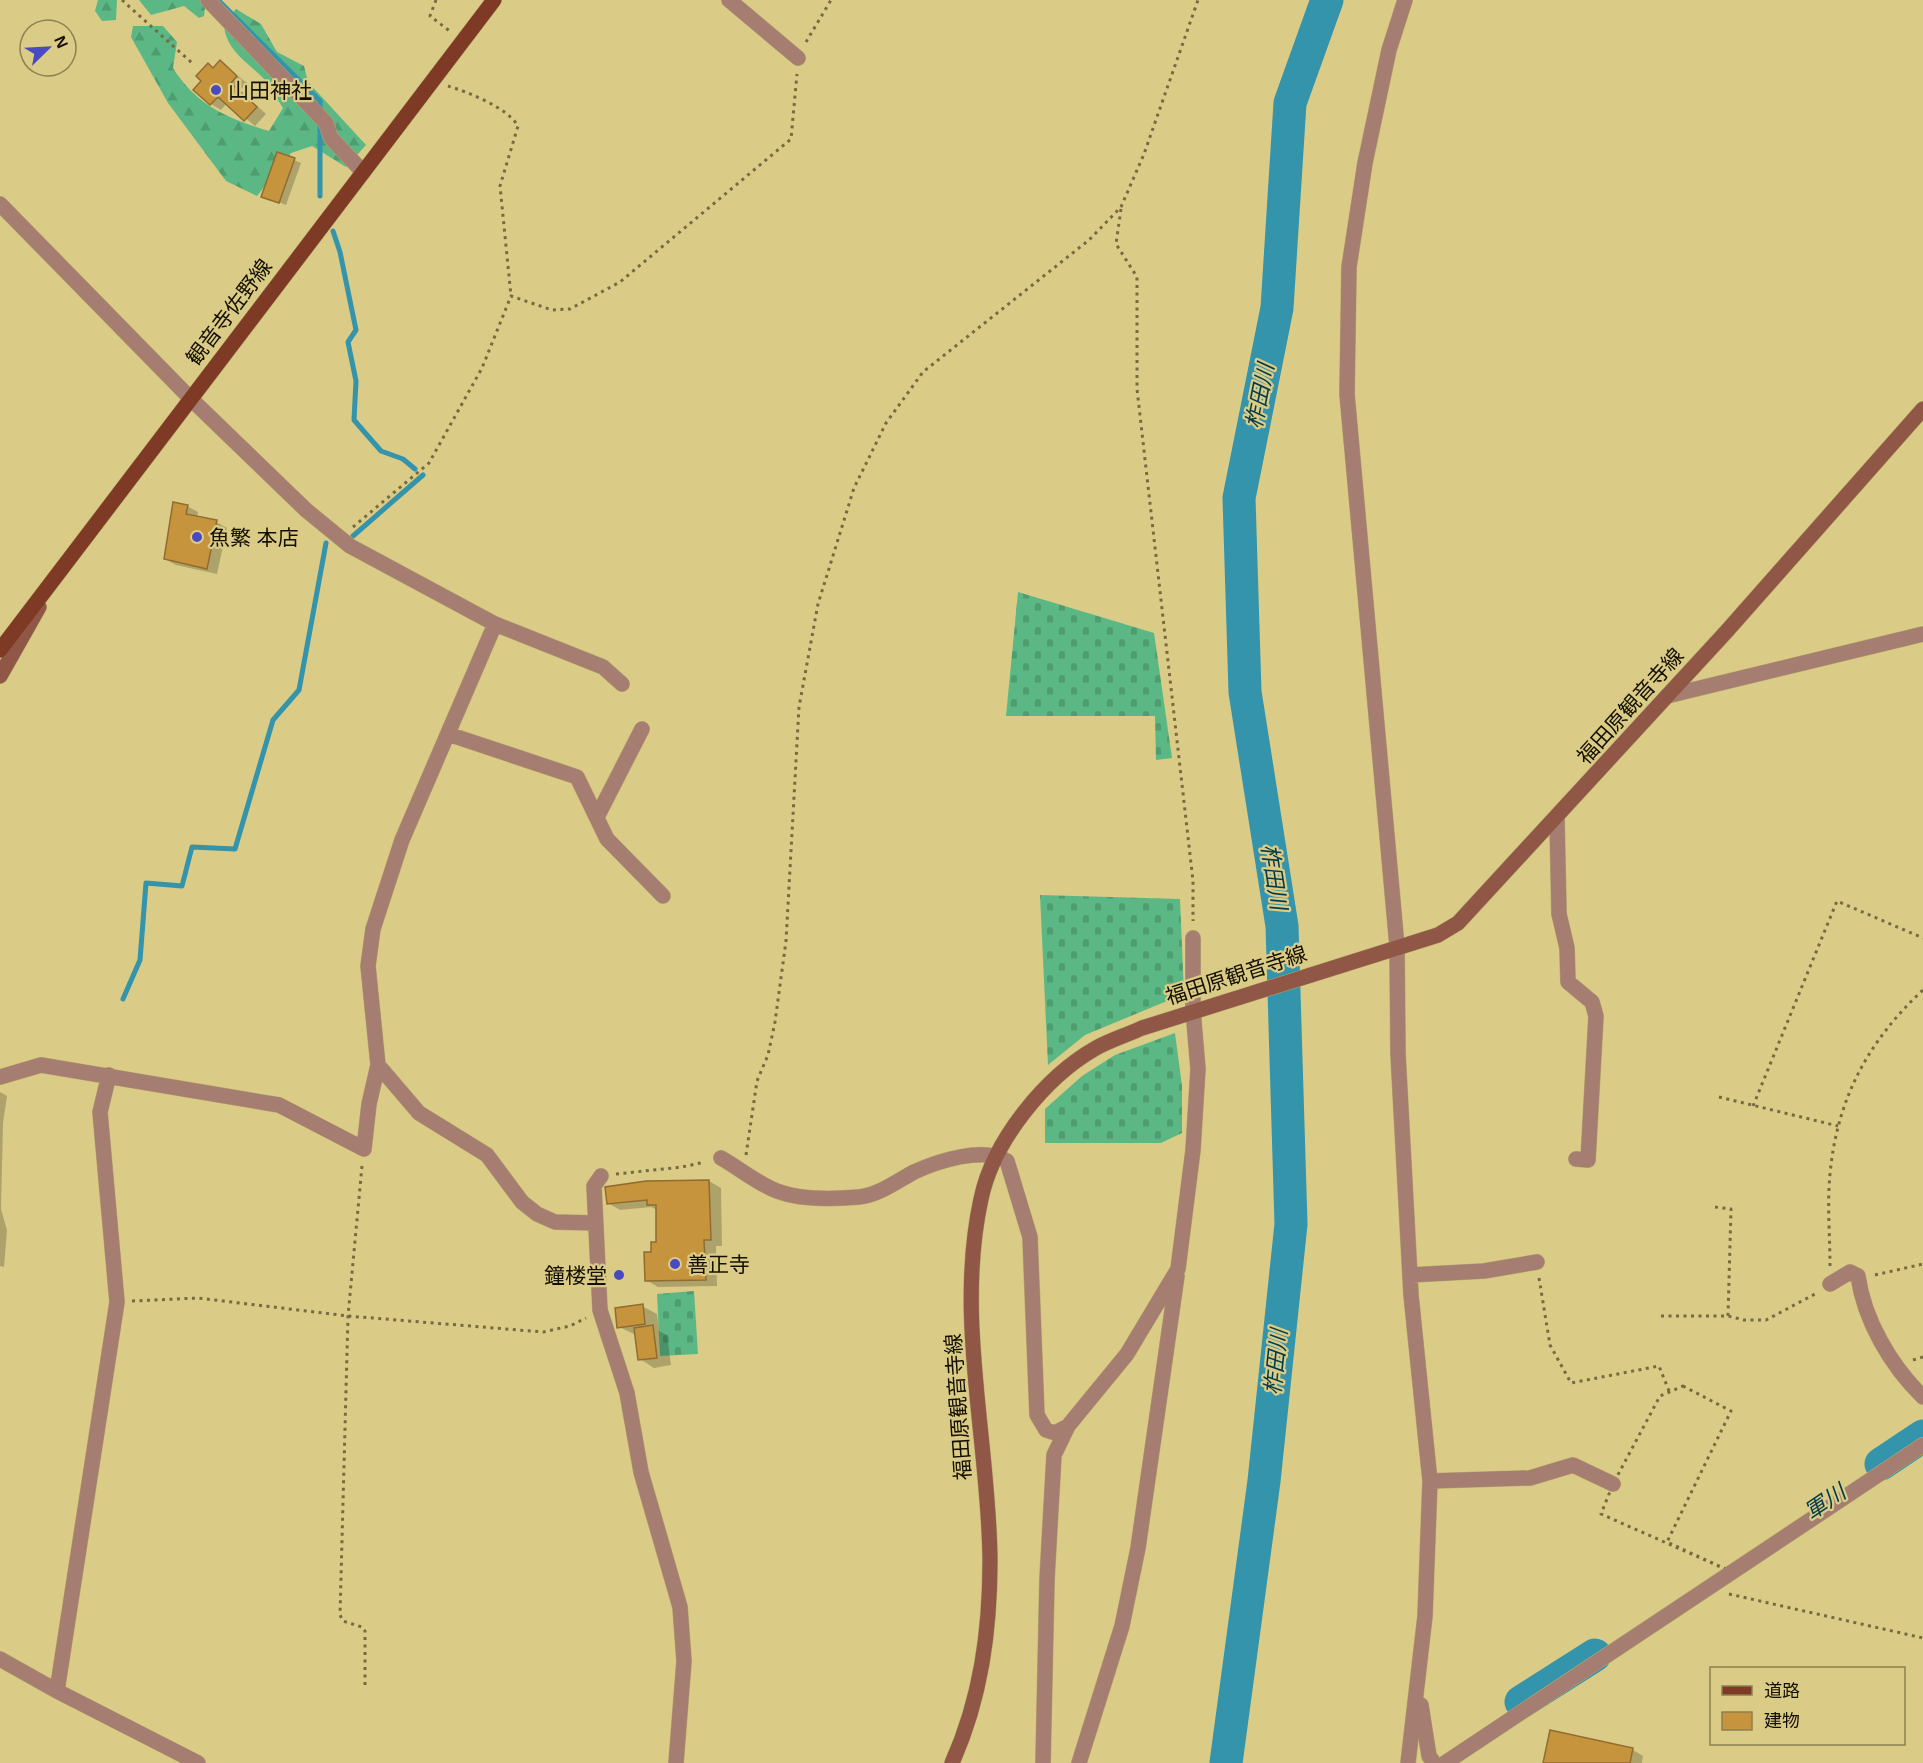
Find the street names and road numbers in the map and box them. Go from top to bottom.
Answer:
street label: 観音寺佐野線 [182,255,276,369]
street label: 福田原観音寺線 [1572,644,1688,768]
street label: 福田原観音寺線 [1163,941,1309,1009]
street label: 福田原観音寺線 [941,1333,975,1481]

